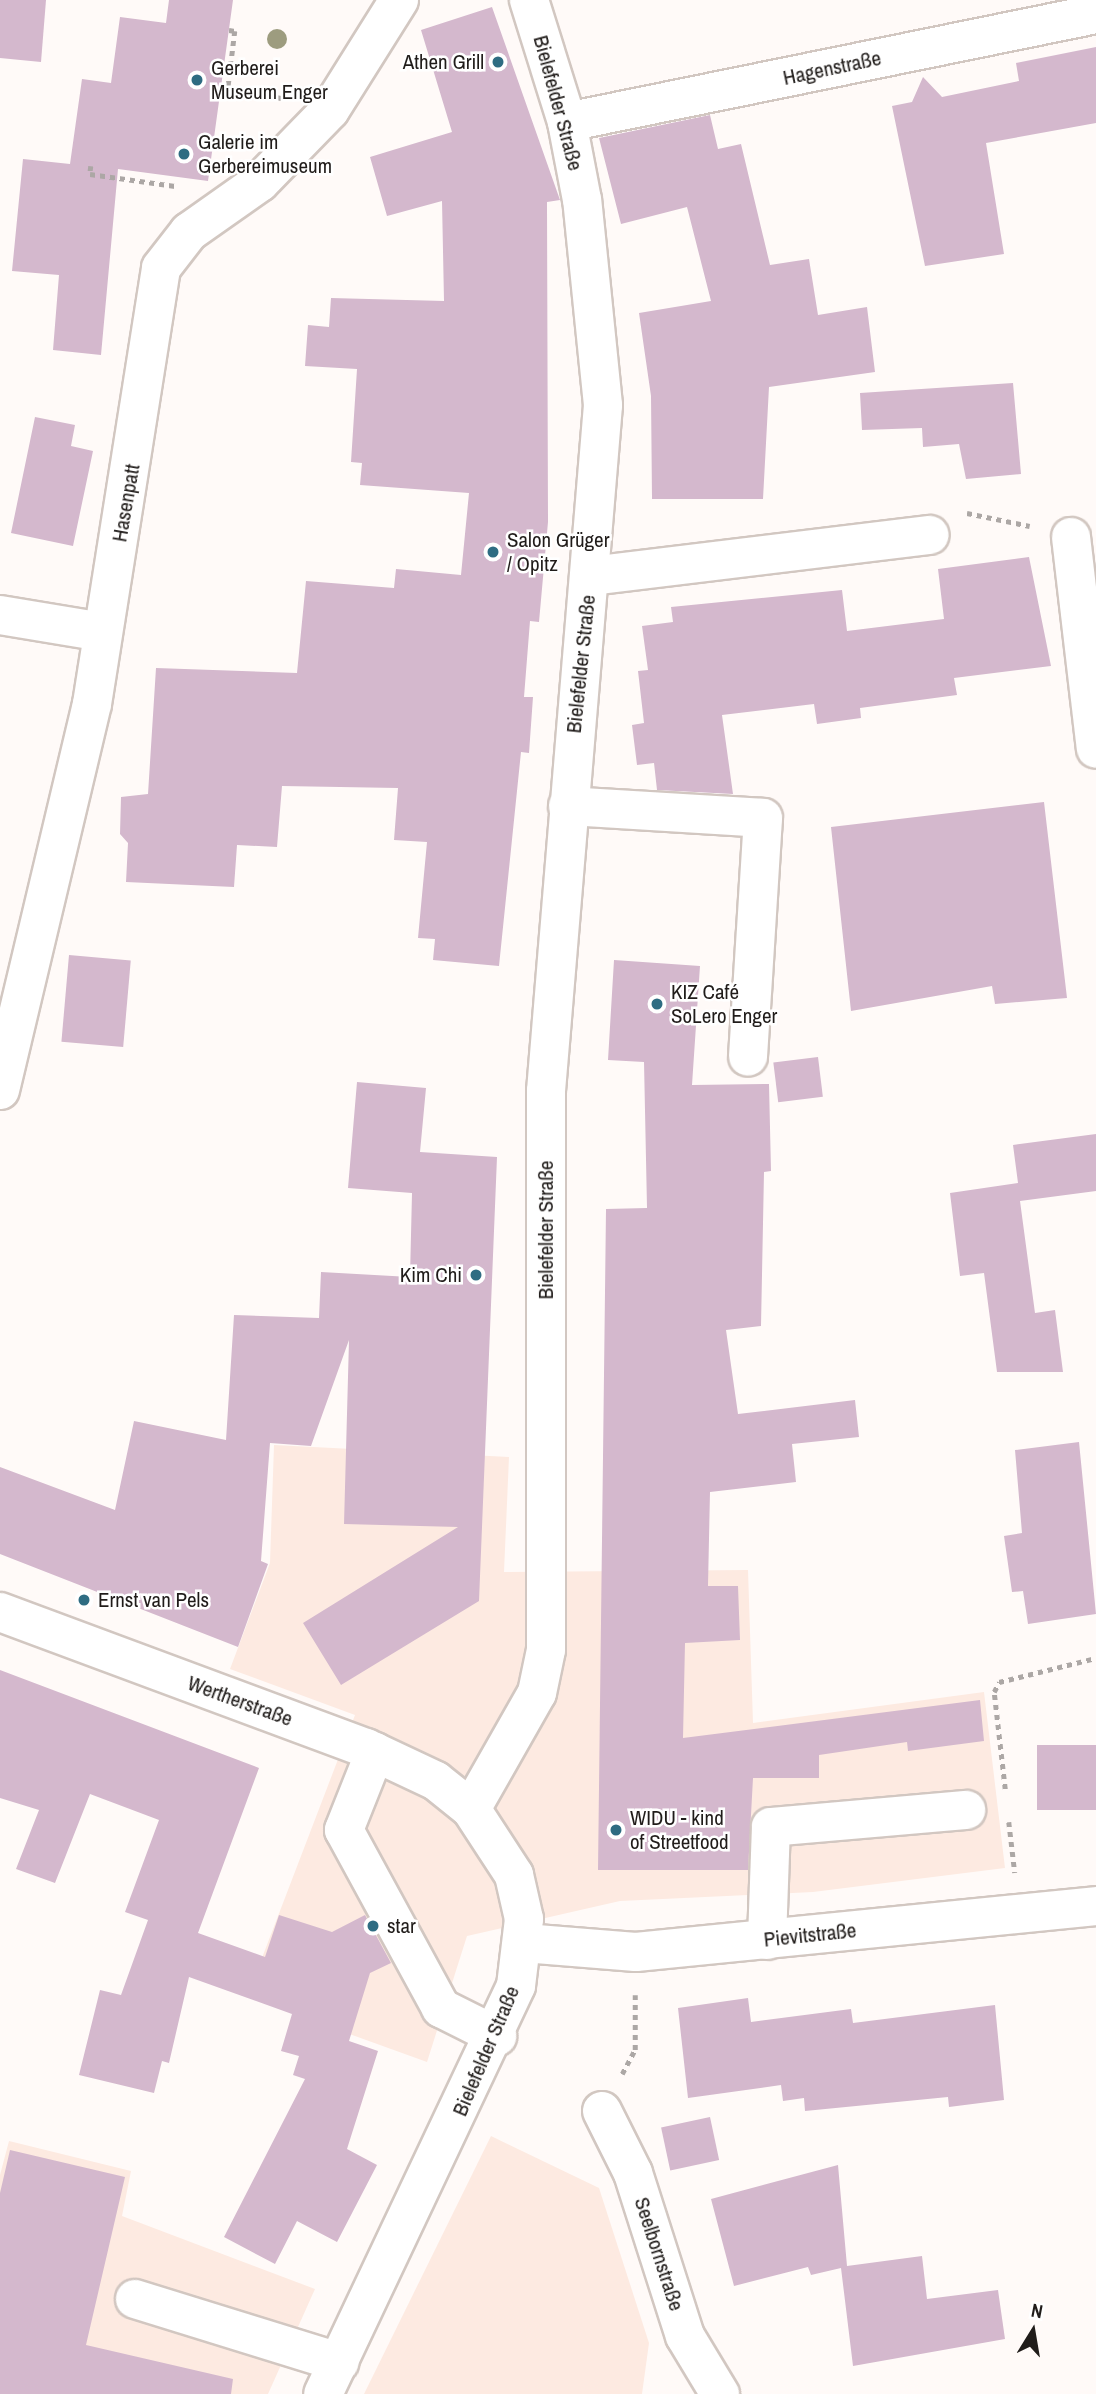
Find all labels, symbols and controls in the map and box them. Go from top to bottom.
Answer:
street label: Bielefelder Straße [528,33,588,173]
street label: Hagenstraße [781,45,883,91]
place label: Athen Grill [403,49,484,75]
marker: Athen Grill [490,54,506,70]
place label: Gerberei Museum Enger [211,55,328,105]
marker: Gerberei Museum Enger [189,72,205,88]
place label: Galerie im Gerbereimuseum [198,129,332,179]
marker: Galerie im Gerbereimuseum [176,146,192,162]
street label: Hasenpatt [107,462,145,544]
place label: Salon Grüger / Opitz [507,527,609,577]
marker: Salon Grüger / Opitz [485,544,501,560]
street label: Bielefelder Straße [561,594,601,734]
place label: KIZ Café SoLero Enger [671,979,777,1029]
marker: KIZ Café SoLero Enger [649,996,665,1012]
street label: Bielefelder Straße [533,1161,559,1299]
place label: Kim Chi [400,1262,462,1288]
marker: Kim Chi [468,1267,484,1283]
place label: Ernst van Pels [98,1587,209,1613]
marker: Ernst van Pels [76,1592,92,1608]
street label: Wertherstraße [184,1670,296,1732]
place label: WIDU - kind of Streetfood [630,1805,729,1855]
marker: WIDU - kind of Streetfood [608,1822,624,1838]
place label: star [387,1913,416,1939]
marker: star [365,1918,381,1934]
street label: Pievitstraße [763,1918,857,1952]
street label: Bielefelder Straße [447,1982,525,2120]
street label: Seelbornstraße [629,2194,689,2314]
north arrow [998,2296,1068,2366]
text: N [1029,2297,1045,2324]

